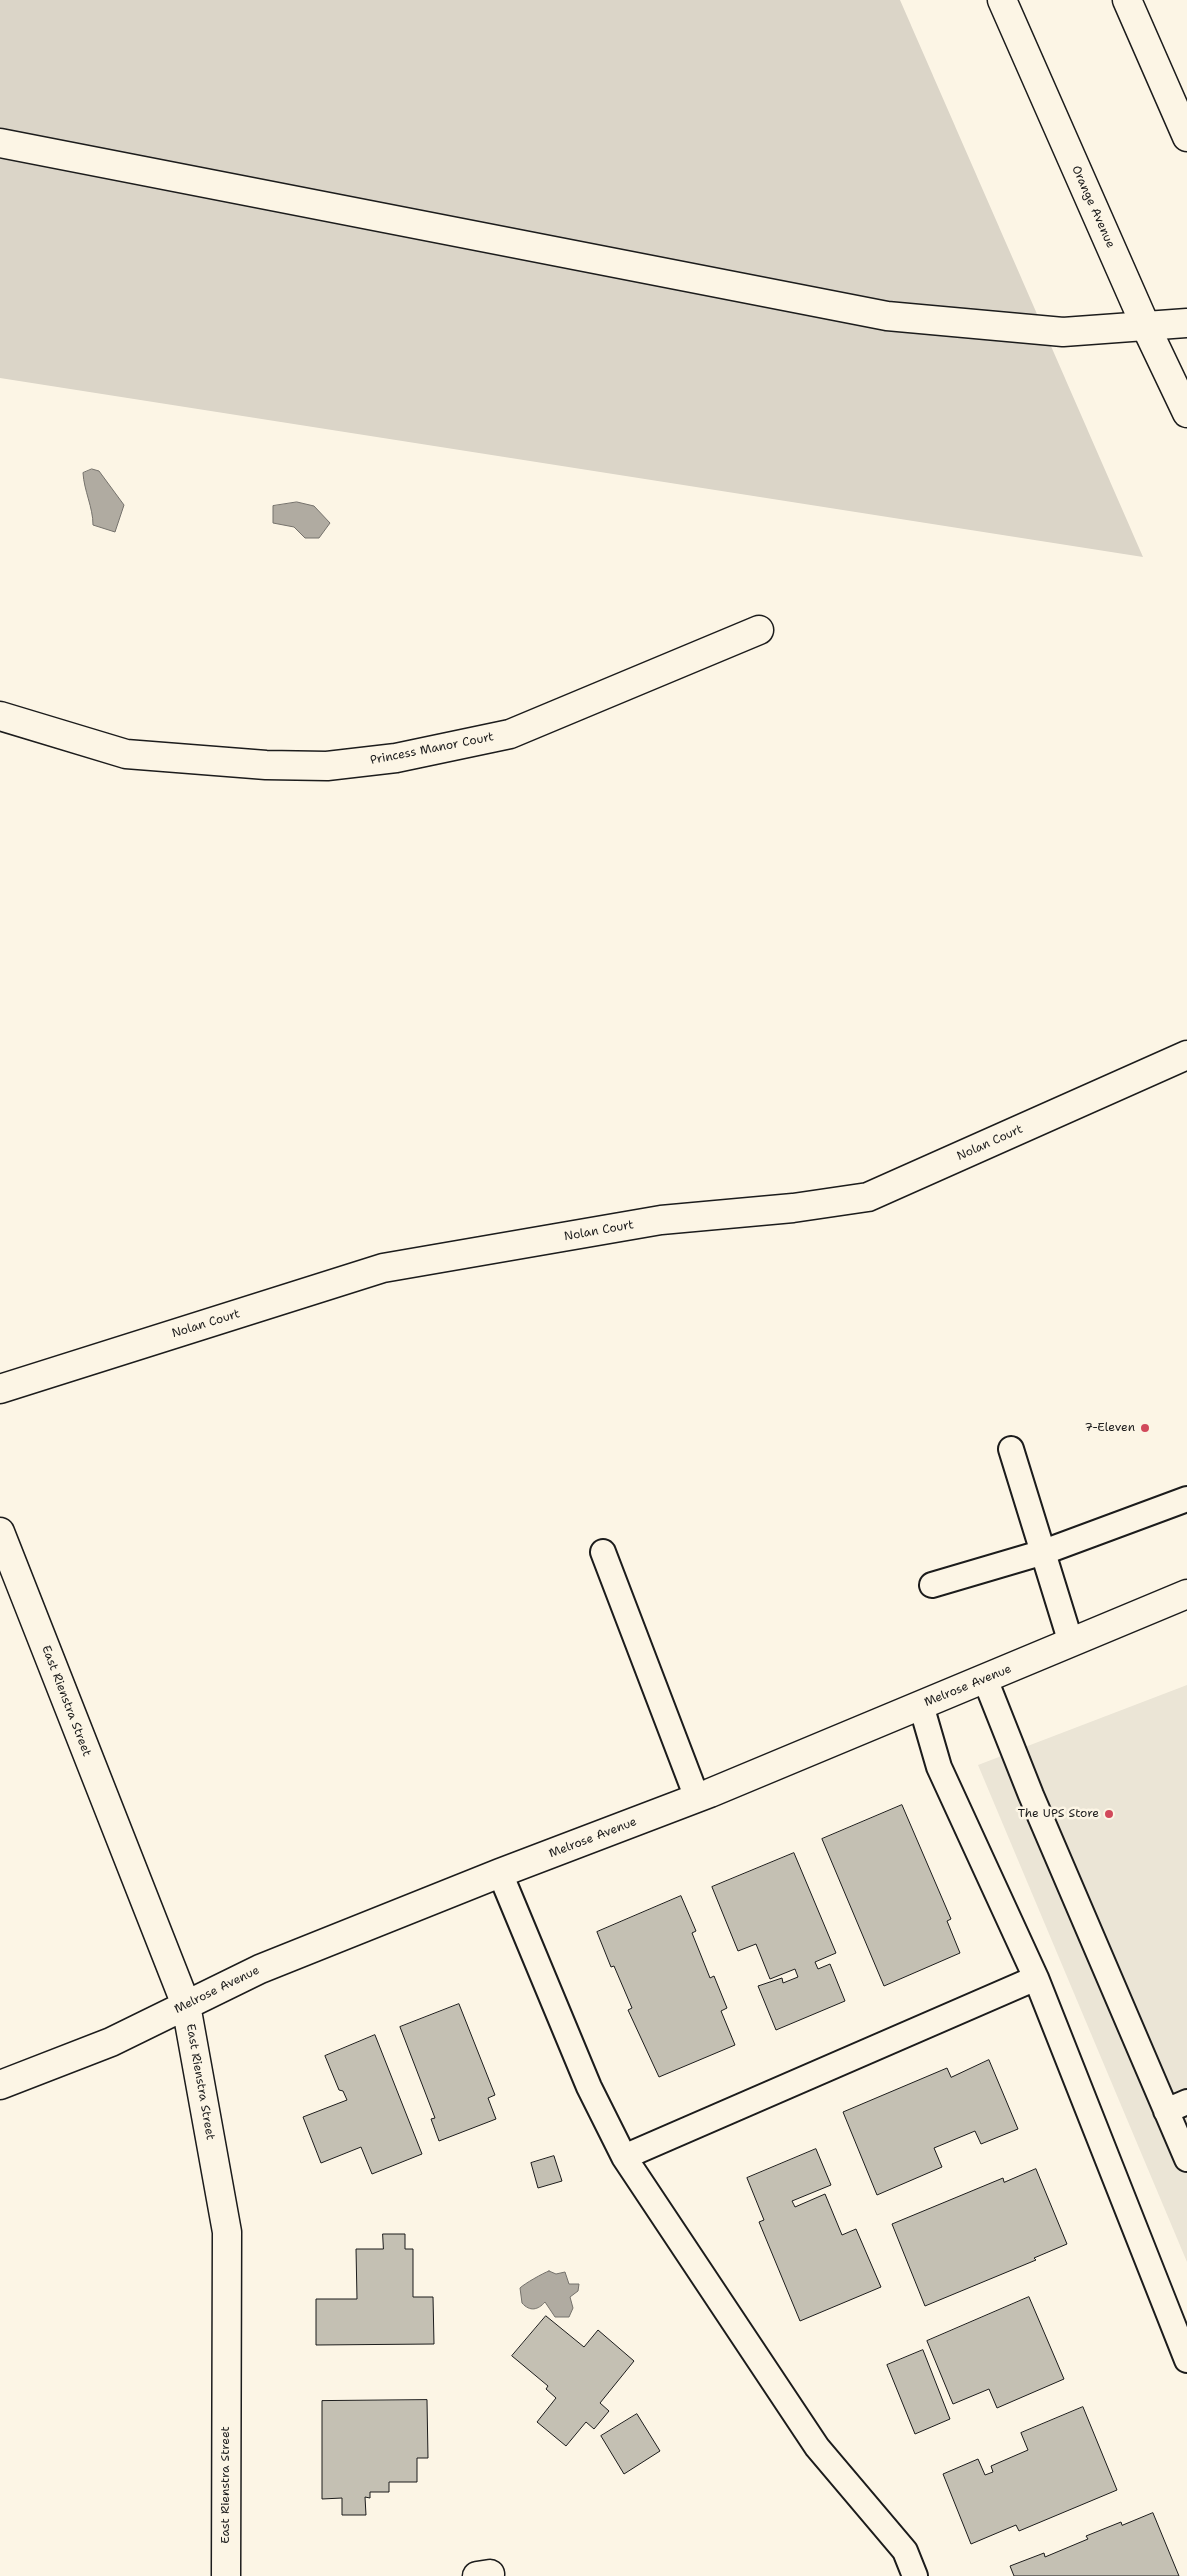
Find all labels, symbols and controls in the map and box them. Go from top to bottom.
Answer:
street label: Orange Avenue [1068,164,1118,250]
street label: Princess Manor Court [369,730,495,768]
street label: Nolan Court [955,1122,1025,1164]
street label: Nolan Court [563,1218,635,1244]
street label: Nolan Court [170,1307,242,1341]
place label: 7-Eleven [1084,1421,1135,1435]
marker: 7-Eleven [1139,1422,1151,1434]
street label: East Rienstra Street [38,1644,94,1758]
street label: Melrose Avenue [922,1662,1014,1710]
place label: The UPS Store [1018,1807,1099,1821]
marker: The UPS Store [1103,1808,1115,1820]
street label: Melrose Avenue [547,1815,639,1861]
street label: Melrose Avenue [172,1963,262,2017]
street label: East Rienstra Street [183,2023,217,2141]
street label: East Rienstra Street [219,2426,233,2544]

